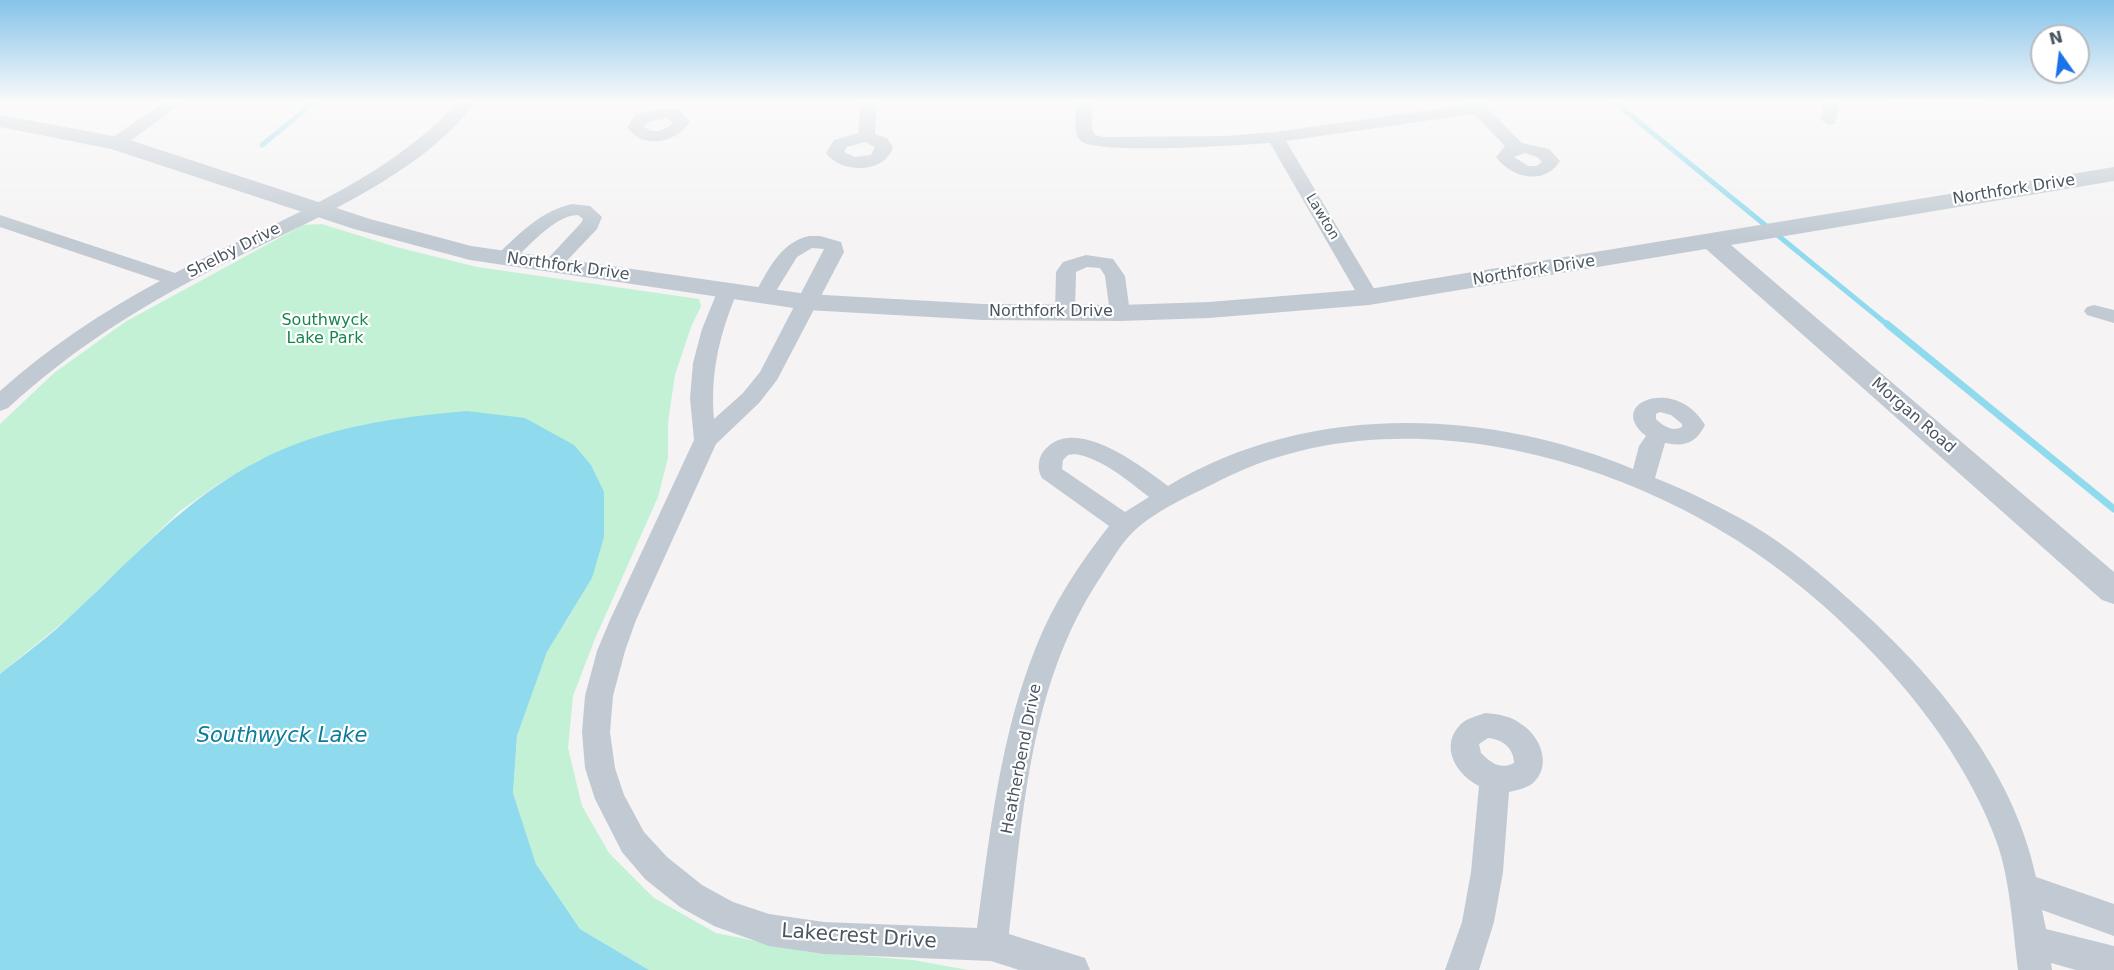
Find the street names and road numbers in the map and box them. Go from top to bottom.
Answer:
street label: Northfork Drive [1951,171,2077,209]
street label: Lawton [1302,191,1342,243]
street label: Shelby Drive [184,219,284,283]
street label: Northfork Drive [505,249,631,285]
street label: Northfork Drive [1471,252,1597,290]
street label: Northfork Drive [989,302,1113,322]
street label: Morgan Road [1867,374,1959,458]
street label: Heatherbend Drive [998,682,1046,836]
street label: Lakecrest Drive [781,920,937,954]

